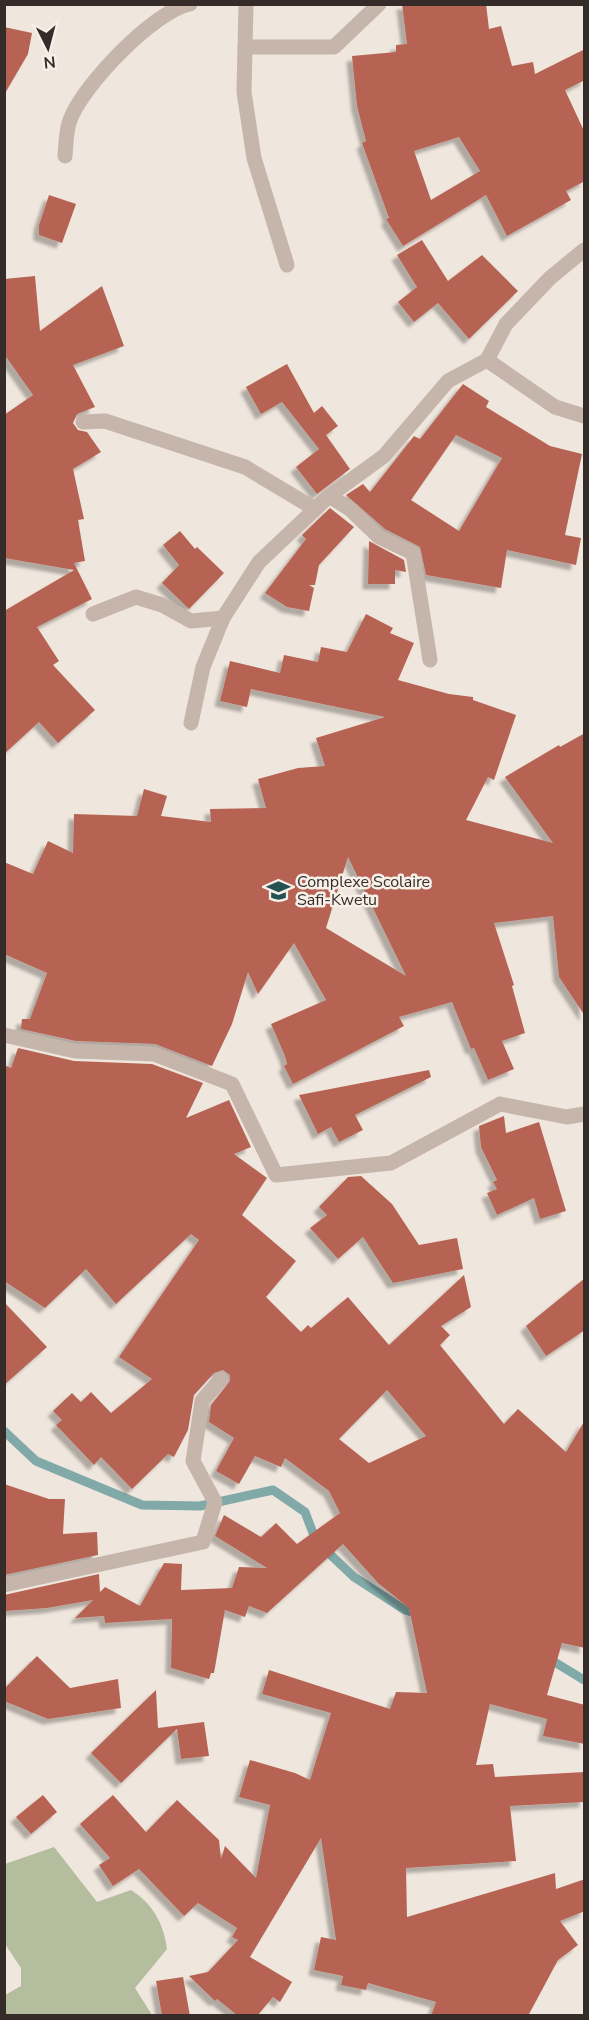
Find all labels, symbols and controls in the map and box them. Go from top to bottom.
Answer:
north arrow [18,18,78,78]
text: N [42,50,57,73]
place label: Complexe Scolaire Safi-Kwetu [297,871,430,911]
school or university icon: Complexe Scolaire Safi-Kwetu [266,877,292,903]

